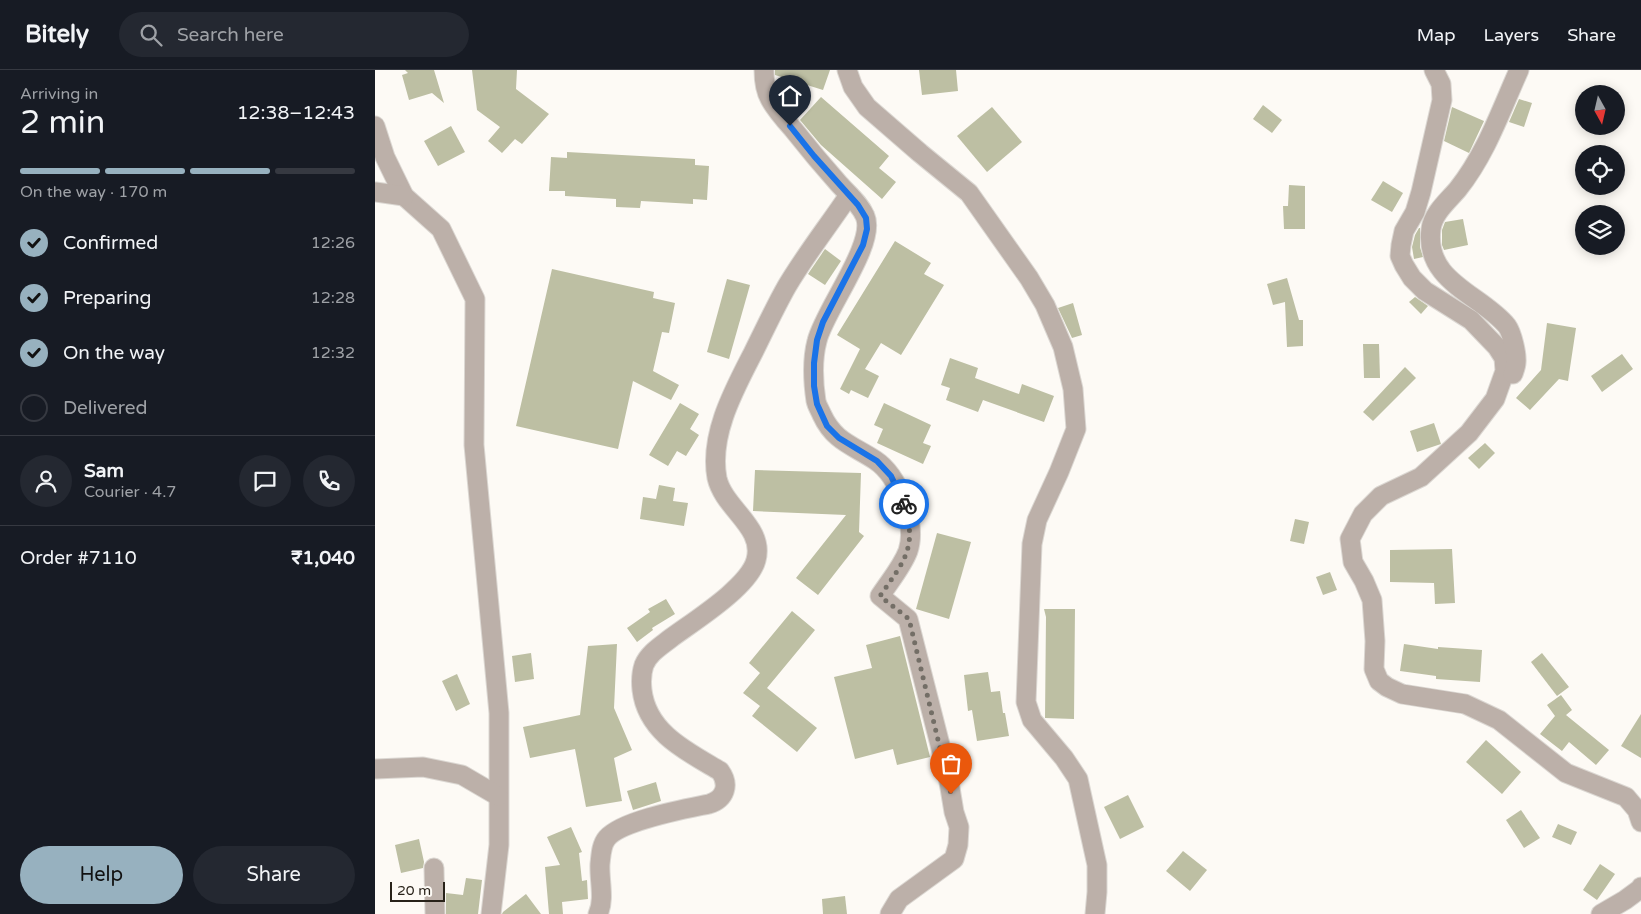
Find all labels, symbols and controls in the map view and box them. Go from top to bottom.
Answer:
search box [119,12,469,57]
text: Bitely [25,20,89,49]
icon: search [137,21,165,49]
text: Search here [177,24,284,46]
text: Map [1417,24,1456,46]
text: Layers [1484,24,1539,46]
text: Share [1567,24,1616,46]
pin [769,75,811,126]
icon: home [776,82,804,110]
text: Arriving in [20,84,98,104]
north arrow [1575,85,1625,135]
map controls [1575,85,1625,255]
text: 12:38–12:43 [237,102,355,124]
text: 2 min [20,104,105,142]
button: locate [1575,145,1625,195]
text: On the way · 170 m [20,182,167,202]
button: layers [1575,205,1625,255]
icon: check [20,229,48,257]
text: Confirmed [63,232,158,254]
text: 12:26 [311,233,355,253]
icon: check [20,284,48,312]
text: Preparing [63,287,152,309]
text: 12:28 [311,288,355,308]
icon: check [20,339,48,367]
text: On the way [63,342,165,364]
text: 12:32 [311,343,355,363]
text: Delivered [63,397,148,419]
button: person [20,455,72,507]
button: chat [239,455,291,507]
button: phone [303,455,355,507]
text: Sam [84,460,124,482]
courier [879,479,929,529]
text: Courier · 4.7 [84,482,176,502]
icon: bike [890,490,918,518]
text: Order #7110 [20,547,137,569]
text: ₹1,040 [291,547,355,569]
pin [930,743,972,794]
icon: bag [937,750,965,778]
button: Help [20,846,183,904]
button: Share [193,846,355,904]
scale bar [390,879,445,902]
text: 20 m [397,882,431,899]

